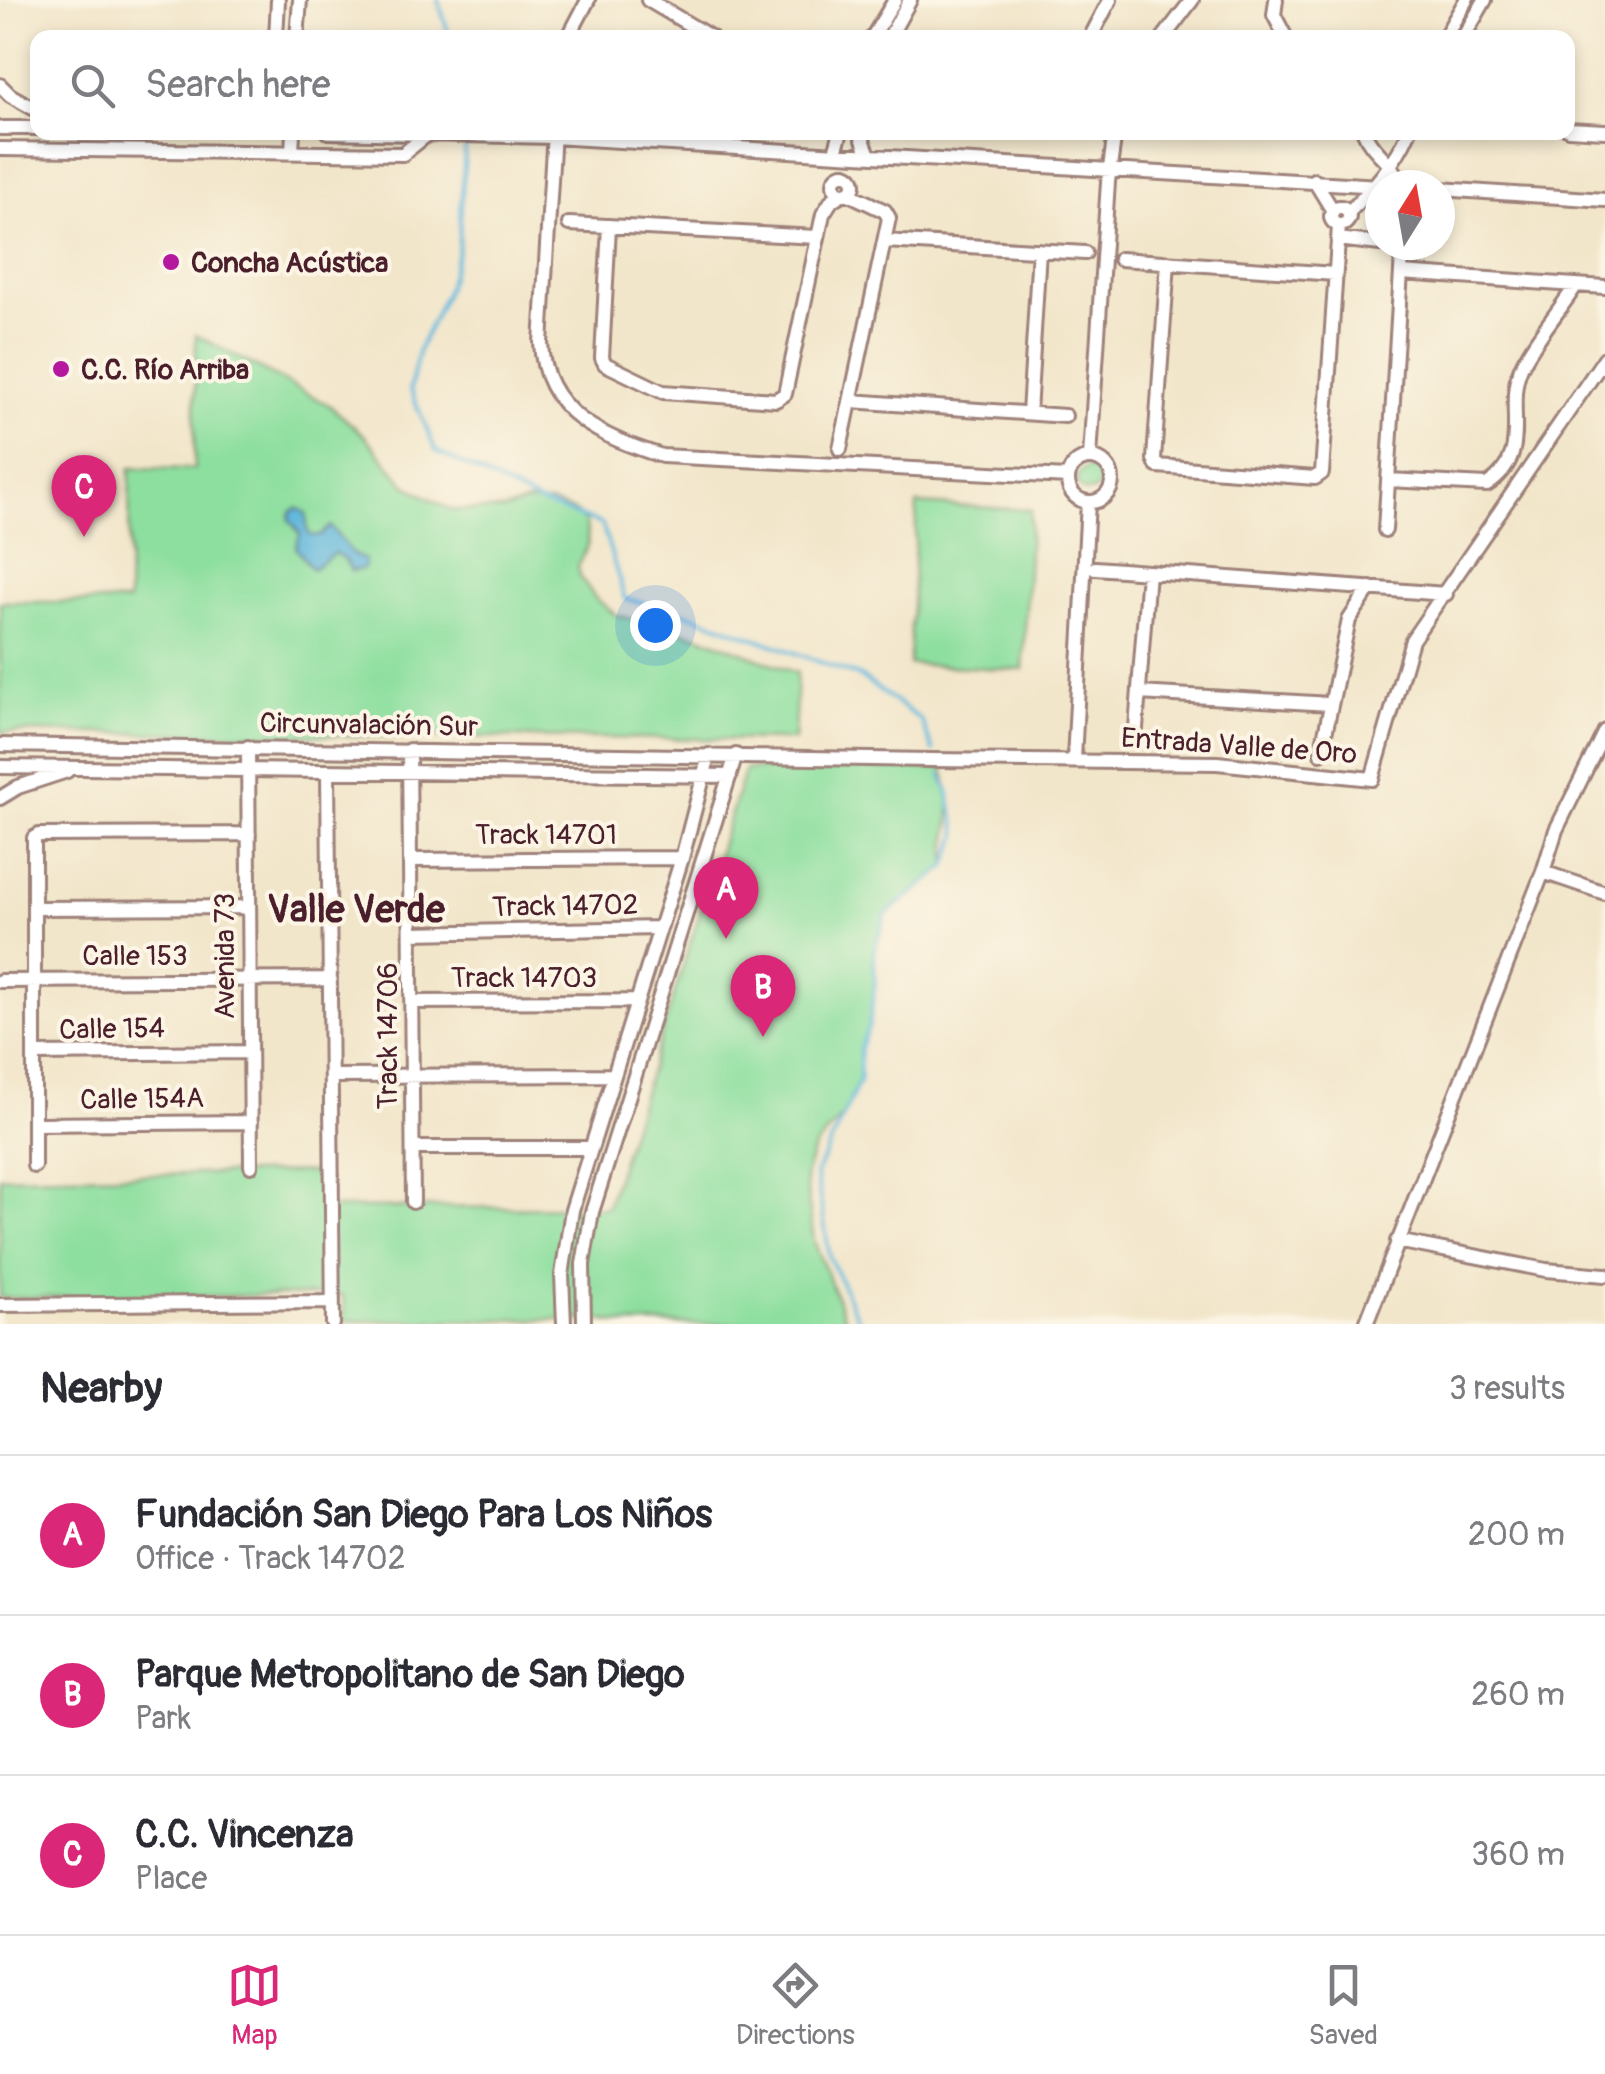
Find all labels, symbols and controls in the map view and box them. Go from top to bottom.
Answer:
search box [30,30,1575,140]
icon: search [65,58,120,113]
text: Search here [145,61,331,109]
north arrow [1365,170,1455,260]
place label: Concha Acústica [191,246,388,281]
marker: Concha Acústica [160,251,182,273]
place label: C.C. Río Arriba [81,353,249,388]
marker: C.C. Río Arriba [50,358,72,380]
pin: C [52,454,116,537]
your location [630,600,681,651]
street label: Circunvalación Sur [259,706,479,745]
street label: Entrada Valle de Oro [1120,721,1358,772]
street label: Track 14701 [475,818,617,853]
pin: A [694,856,758,939]
district label: Valle Verde [267,886,446,934]
street label: Track 14702 [491,888,639,925]
street label: Avenida 73 [208,893,243,1019]
street label: Calle 153 [82,939,188,974]
pin: B [730,954,796,1037]
street label: Track 14703 [451,961,597,996]
street label: Track 14706 [371,962,406,1110]
street label: Calle 154 [59,1011,165,1048]
street label: Calle 154A [80,1081,204,1118]
text: Nearby [40,1363,162,1415]
text: 3 results [1449,1369,1565,1409]
text: Fundación San Diego Para Los Niños [135,1491,712,1539]
text: A [62,1515,83,1555]
text: 200 m [1468,1515,1565,1555]
text: Office · Track 14702 [135,1539,406,1579]
text: Parque Metropolitano de San Diego [135,1651,685,1699]
text: B [63,1675,82,1715]
text: 260 m [1471,1675,1565,1715]
text: Park [135,1699,191,1739]
text: C.C. Vincenza [135,1811,354,1859]
text: C [63,1835,82,1875]
text: 360 m [1471,1835,1565,1875]
text: Place [135,1859,207,1899]
tab: Map [227,1958,282,2053]
tab: Directions [736,1958,855,2053]
tab: Saved [1309,1958,1378,2053]

